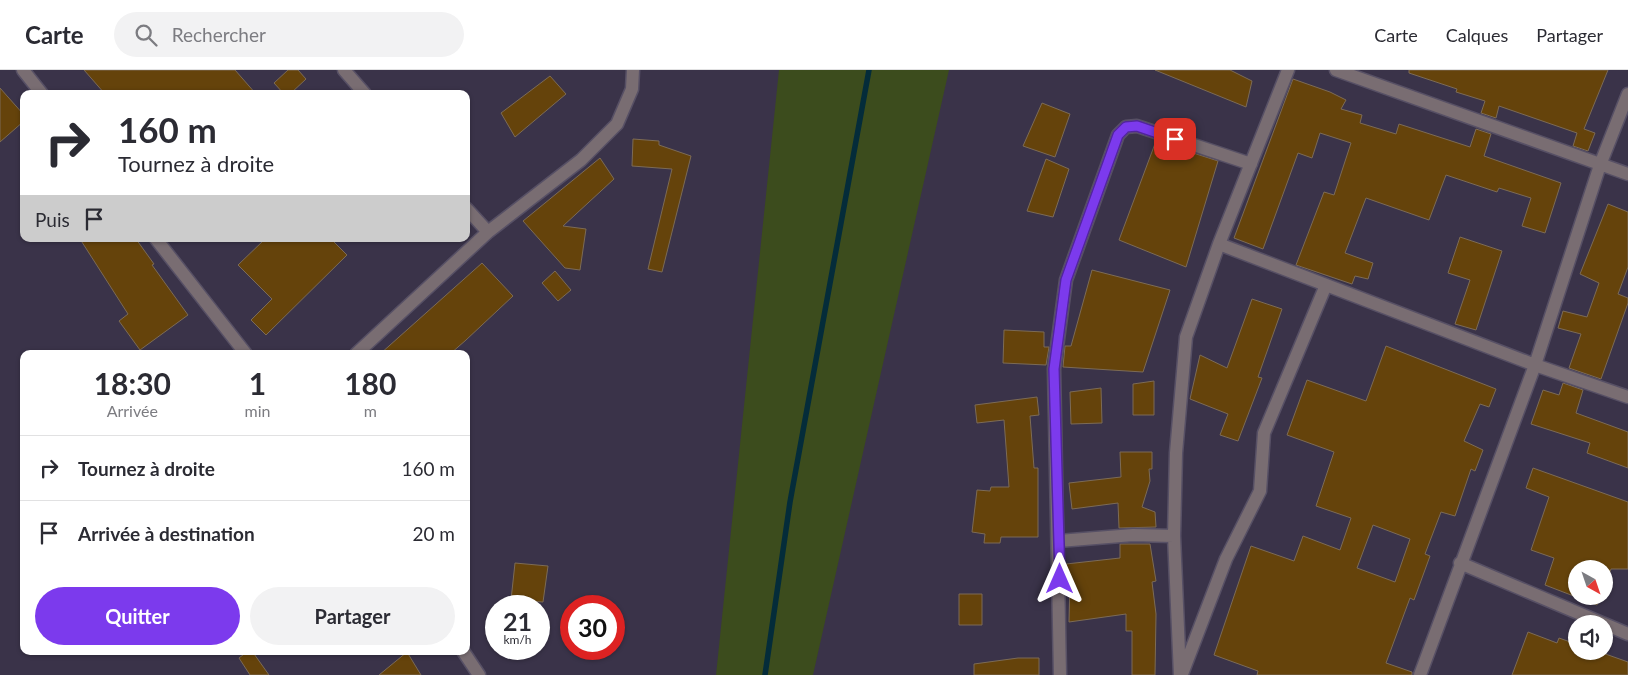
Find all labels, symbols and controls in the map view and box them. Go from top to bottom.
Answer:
search box [114,12,464,57]
text: Carte [25,20,84,49]
icon: search [132,21,160,49]
text: Rechercher [172,23,266,46]
text: Carte [1374,24,1418,46]
text: Calques [1446,24,1508,46]
text: Partager [1536,24,1603,46]
text: 160 m [118,108,217,150]
icon: right [35,110,100,175]
pin [1154,118,1196,160]
icon: arrive [1161,125,1189,153]
text: Tournez à droite [118,150,274,177]
icon: arrive [80,205,108,233]
text: Puis [35,208,70,231]
text: 18:30 [94,365,171,401]
text: 1 [249,365,266,401]
text: 180 [344,365,396,401]
text: Arrivée [107,401,158,420]
text: min [245,401,271,420]
text: m [364,401,377,420]
icon: right [35,454,63,482]
text: Tournez à droite [78,457,215,480]
text: 160 m [401,457,455,480]
icon: arrive [35,519,63,547]
text: Arrivée à destination [78,522,255,545]
text: 20 m [412,522,455,545]
position arrow [1033,552,1085,604]
north arrow [1568,560,1612,605]
map controls [1568,560,1613,660]
button: Quitter [35,587,240,645]
button: Partager [250,587,455,645]
speed limit sign: 30 [560,595,625,660]
text: 21 [503,606,532,636]
button: sound [1568,615,1613,660]
text: km/h [503,632,532,647]

